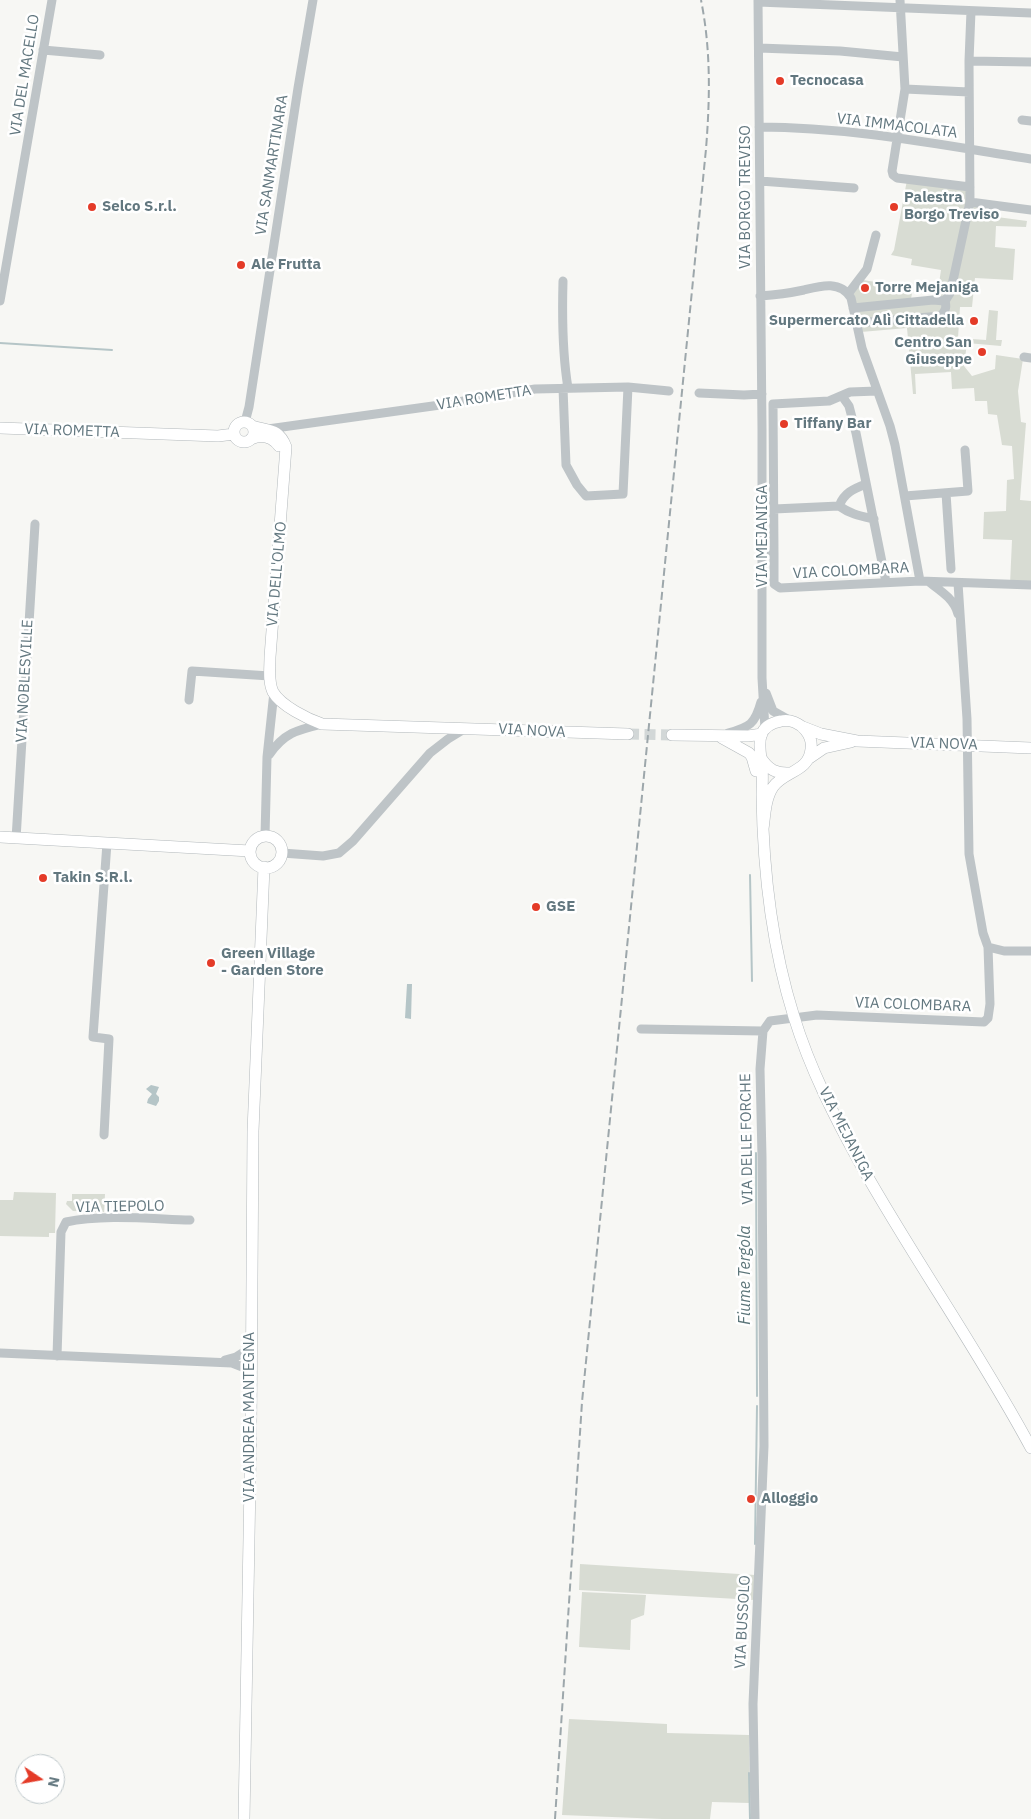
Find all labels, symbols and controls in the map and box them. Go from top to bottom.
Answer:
street label: VIA DEL MACELLO [6,13,44,137]
place label: Tecnocasa [790,72,864,90]
marker: Tecnocasa [774,75,786,87]
street label: VIA SANMARTINARA [252,93,292,237]
street label: VIA IMMACOLATA [836,110,958,142]
street label: VIA BORGO TREVISO [737,125,755,269]
place label: Palestra Borgo Treviso [904,189,999,224]
place label: Selco S.r.l. [102,198,177,216]
marker: Selco S.r.l. [86,201,98,213]
marker: Palestra Borgo Treviso [888,201,900,213]
place label: Ale Frutta [251,256,321,274]
marker: Ale Frutta [235,259,247,271]
place label: Torre Mejaniga [875,279,979,297]
marker: Torre Mejaniga [859,282,871,294]
place label: Supermercato Alì Cittadella [769,312,964,330]
marker: Supermercato Alì Cittadella [968,315,980,327]
place label: Centro San Giuseppe [894,334,972,369]
marker: Centro San Giuseppe [976,346,988,358]
street label: VIA ROMETTA [435,382,533,414]
place label: Tiffany Bar [794,415,871,433]
marker: Tiffany Bar [778,418,790,430]
street label: VIA ROMETTA [24,420,120,442]
street label: VIA MEJANIGA [754,485,772,587]
street label: VIA DELL'OLMO [263,521,291,627]
street label: VIA COLOMBARA [792,559,910,583]
street label: VIA NOBLESVILLE [13,619,37,743]
street label: VIA NOVA [498,720,566,742]
street label: VIA NOVA [910,734,978,754]
place label: Takin S.R.l. [53,869,133,887]
marker: Takin S.R.l. [37,872,49,884]
place label: GSE [546,898,575,916]
marker: GSE [530,901,542,913]
place label: Green Village - Garden Store [221,945,324,980]
marker: Green Village - Garden Store [205,957,217,969]
street label: VIA COLOMBARA [855,994,971,1016]
street label: VIA DELLE FORCHE [737,1073,757,1205]
street label: VIA MEJANIGA [815,1084,877,1184]
street label: VIA TIEPOLO [75,1197,165,1217]
water label: Fiume Tergola [735,1225,755,1325]
street label: VIA ANDREA MANTEGNA [241,1332,259,1502]
place label: Alloggio [761,1490,818,1508]
marker: Alloggio [745,1493,757,1505]
street label: VIA BUSSOLO [732,1575,754,1669]
north arrow [15,1754,65,1804]
text: N [44,1775,64,1789]

